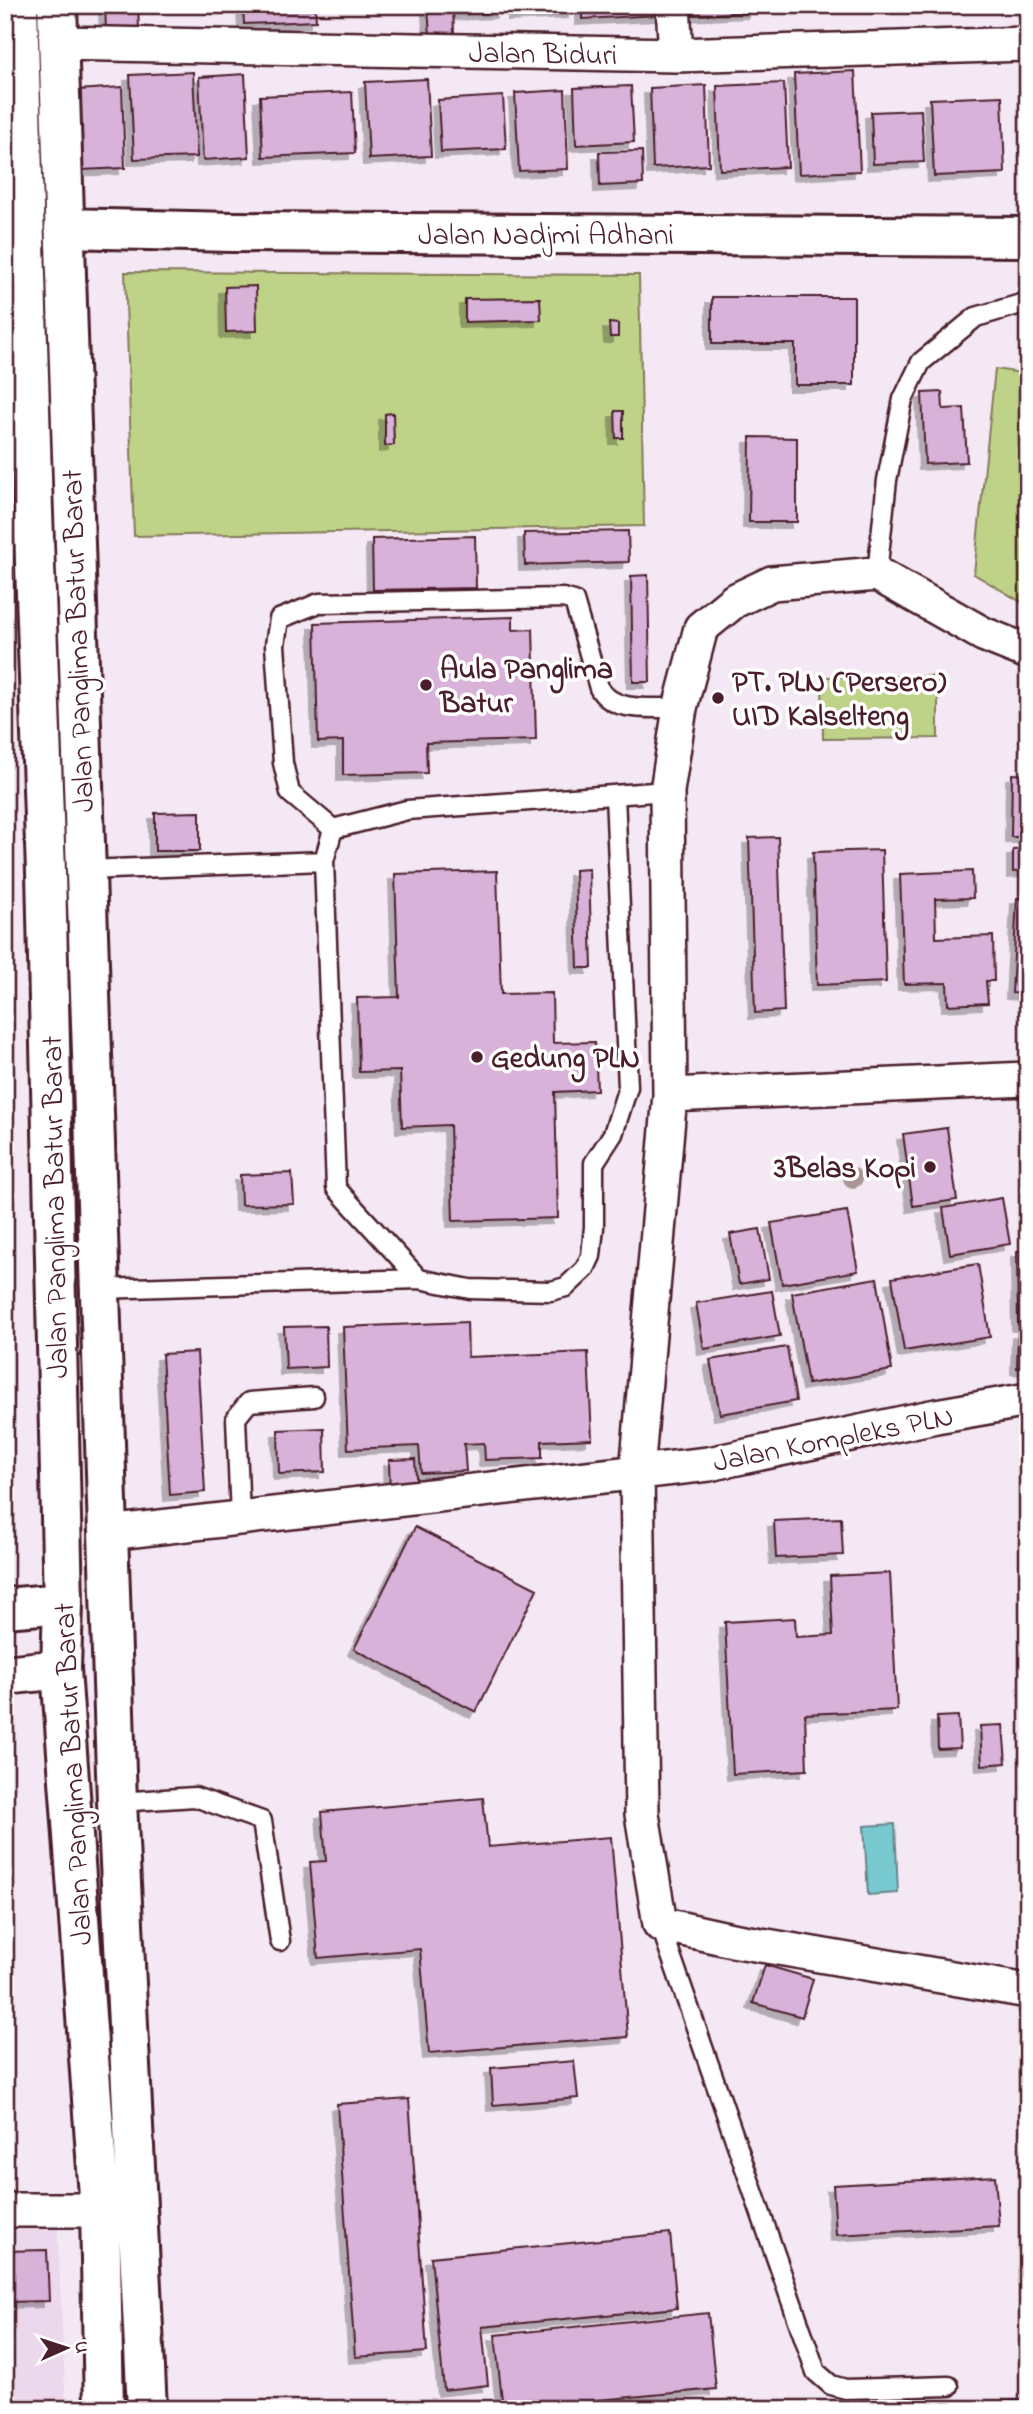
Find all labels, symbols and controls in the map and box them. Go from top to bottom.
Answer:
street label: Jalan Biduri [468,33,618,79]
street label: Jalan Nadjmi Adhani [418,215,674,259]
street label: Jalan Panglima Batur Barat [52,469,108,813]
place label: Aula Panglima Batur [438,649,613,727]
place label: PT. PLN (Persero) UID Kalselteng [732,662,946,741]
marker: Aula Panglima Batur [418,677,434,693]
marker: PT. PLN (Persero) UID Kalselteng [710,690,726,706]
street label: Jalan Panglima Batur Barat [32,1035,82,1379]
place label: Gedung PLN [491,1038,640,1083]
marker: Gedung PLN [469,1049,485,1065]
place label: 3Belas Kopi [773,1148,916,1192]
marker: 3Belas Kopi [922,1159,938,1175]
street label: Jalan Kompleks PLN [709,1396,958,1486]
street label: Jalan Panglima Batur Barat [44,1601,106,1946]
north arrow [32,2312,102,2382]
text: U [67,2341,94,2354]

